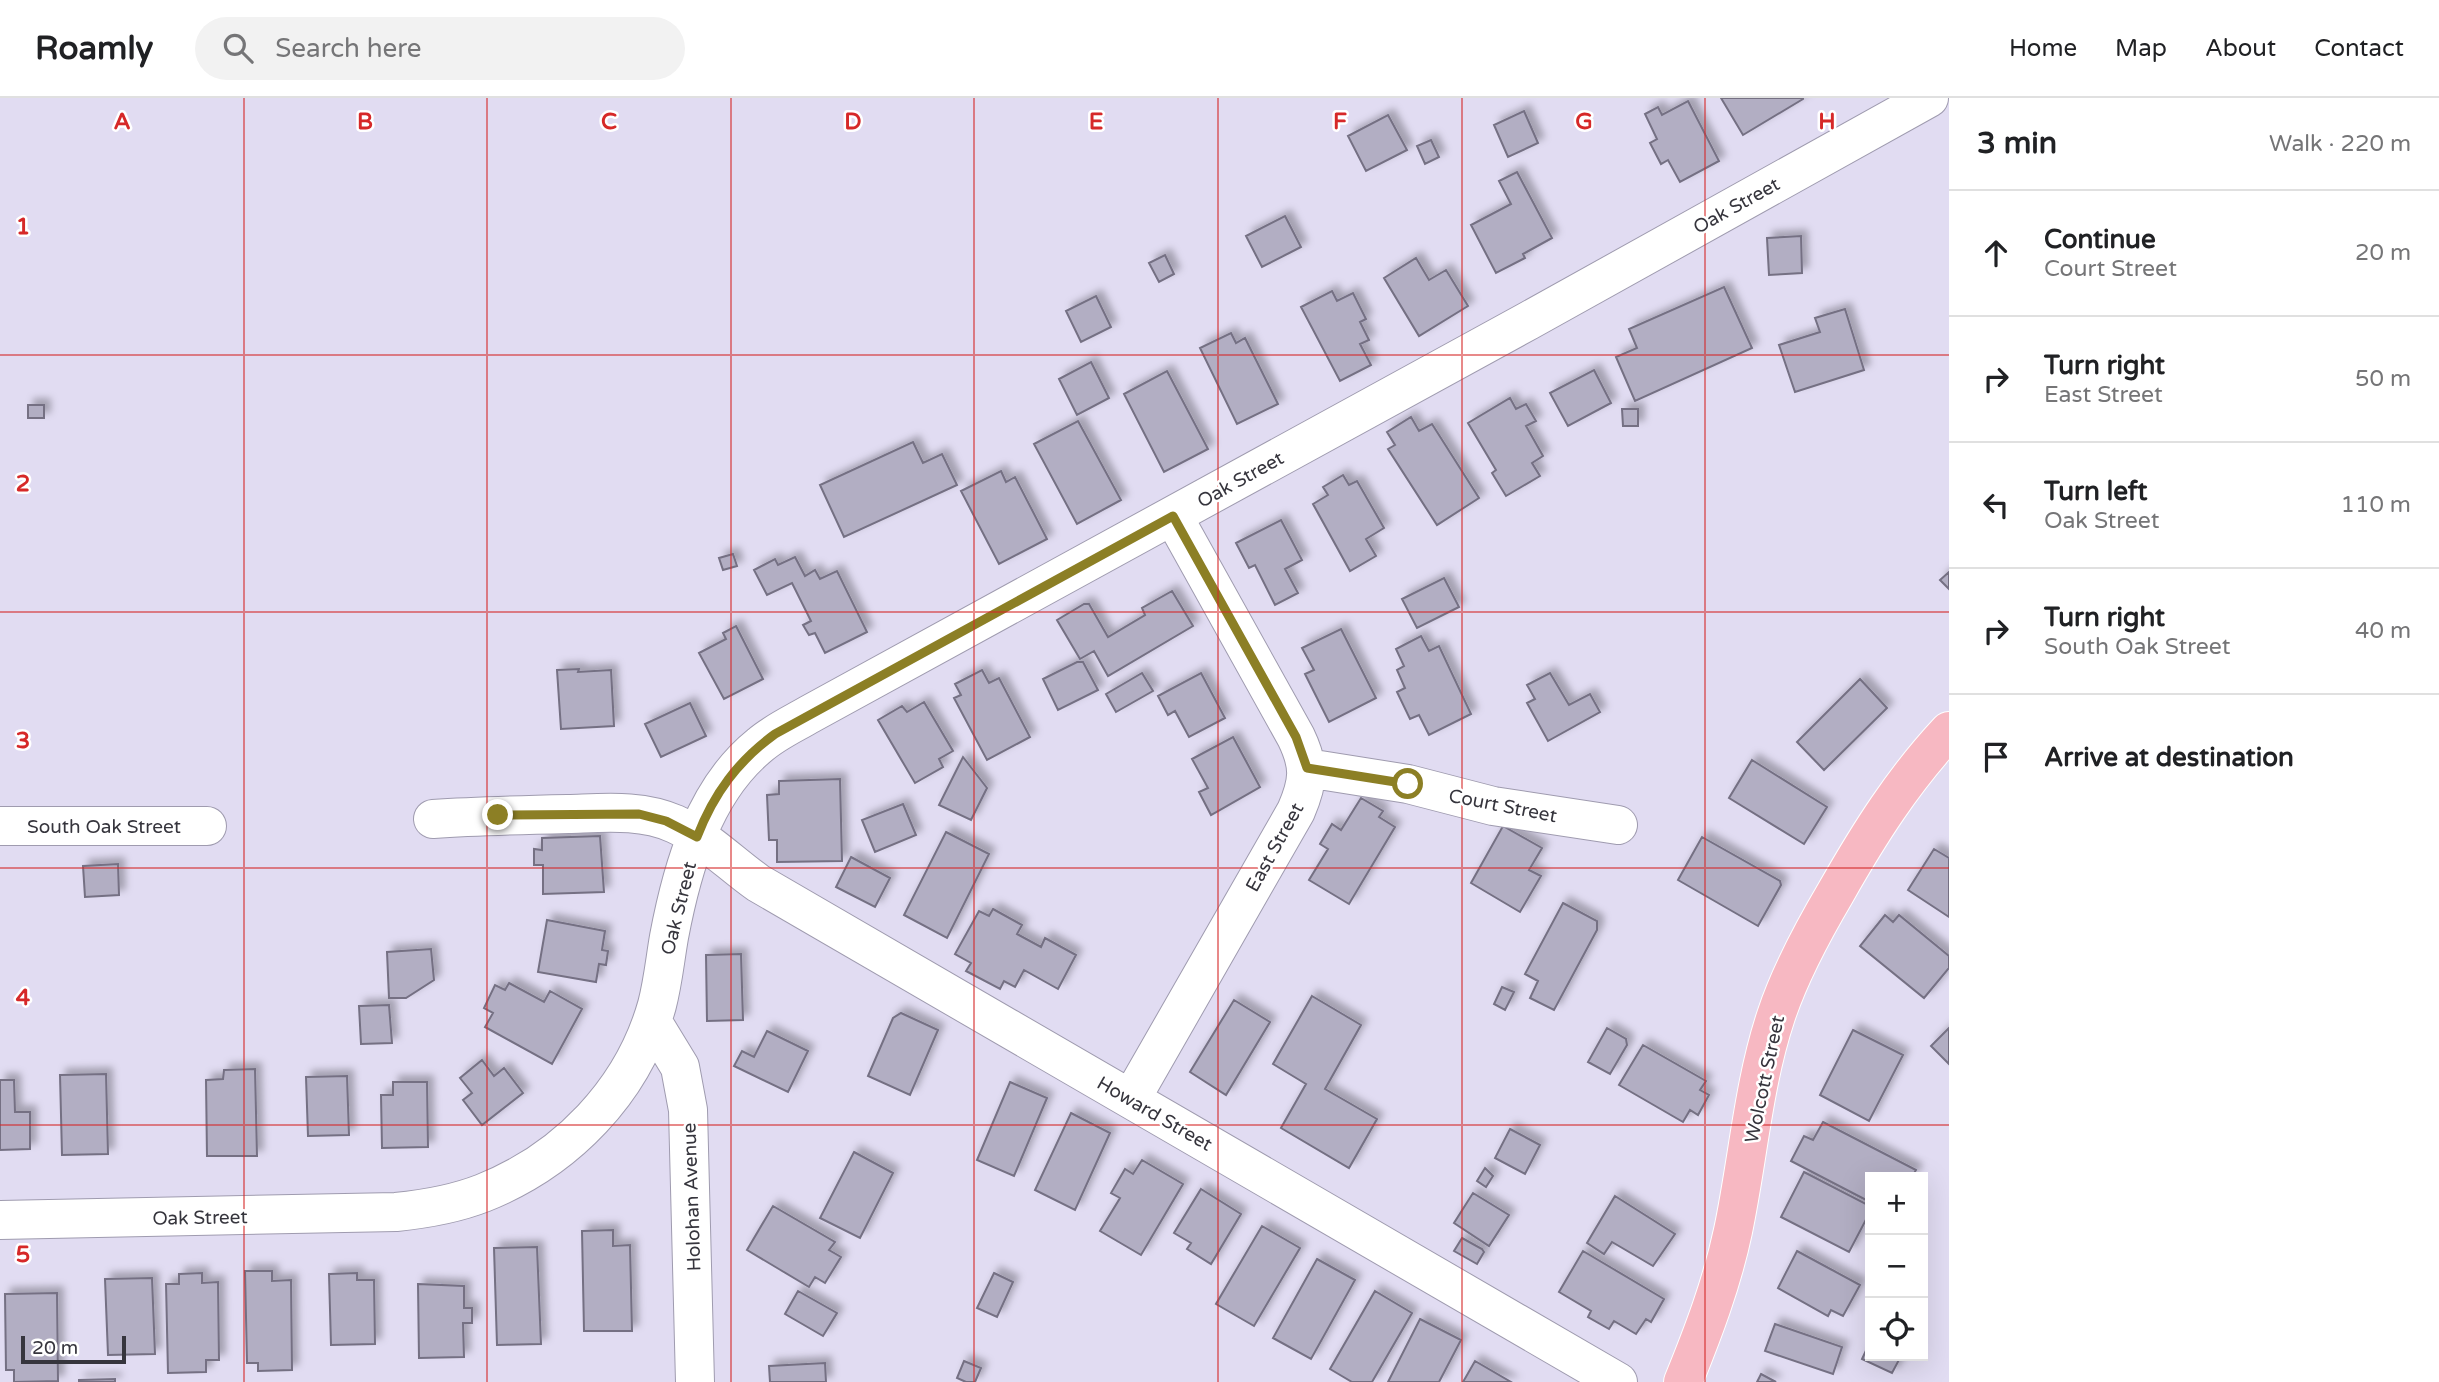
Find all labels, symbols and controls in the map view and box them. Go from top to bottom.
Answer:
search box [195,17,685,80]
text: Roamly [35,29,153,68]
icon: search [219,29,257,67]
text: Search here [275,33,422,64]
text: Home [2009,34,2077,63]
text: Map [2115,34,2167,63]
text: About [2205,34,2276,63]
text: Contact [2314,34,2404,63]
text: A [113,108,131,136]
text: B [357,108,373,136]
text: C [601,108,617,136]
text: D [844,108,862,136]
text: E [1089,108,1103,136]
text: F [1333,108,1347,136]
text: G [1575,108,1593,136]
text: H [1818,108,1836,136]
text: 3 min [1977,125,2057,162]
text: Walk · 220 m [2269,130,2411,158]
street label: Oak Street [1689,173,1784,239]
text: 1 [16,213,30,241]
text: Continue [2044,224,2156,255]
icon: ahead [1977,234,2015,272]
text: 20 m [2355,239,2411,267]
text: Court Street [2044,255,2177,283]
text: Turn right [2044,350,2165,381]
icon: right [1977,360,2015,398]
text: 50 m [2355,365,2411,393]
text: East Street [2044,381,2163,409]
street label: Oak Street [1193,447,1288,513]
text: 2 [16,470,30,498]
text: Turn left [2044,476,2147,507]
icon: left [1977,486,2015,524]
text: 110 m [2341,491,2411,519]
text: Oak Street [2044,507,2160,535]
text: Turn right [2044,602,2165,633]
icon: right [1977,612,2015,650]
text: 40 m [2355,617,2411,645]
text: South Oak Street [2044,633,2231,661]
text: 3 [16,727,30,755]
icon: arrive [1977,738,2015,776]
text: Arrive at destination [2044,742,2294,773]
route start [1392,768,1423,799]
street label: Court Street [1447,785,1559,827]
route end [482,799,513,830]
street label: East Street [1241,799,1308,896]
street label: South Oak Street [27,816,181,838]
street label: Oak Street [657,859,701,957]
text: 4 [16,984,31,1012]
street label: Wolcott Street [1741,1013,1789,1145]
street label: Howard Street [1093,1072,1216,1156]
street label: Holohan Avenue [678,1122,706,1272]
map controls [1865,1172,1928,1361]
button: + [1865,1172,1928,1235]
street label: Oak Street [152,1206,248,1230]
button: − [1865,1235,1928,1298]
text: 5 [16,1241,30,1269]
button: locate [1865,1298,1928,1361]
scale bar [21,1333,126,1365]
text: 20 m [32,1337,78,1359]

